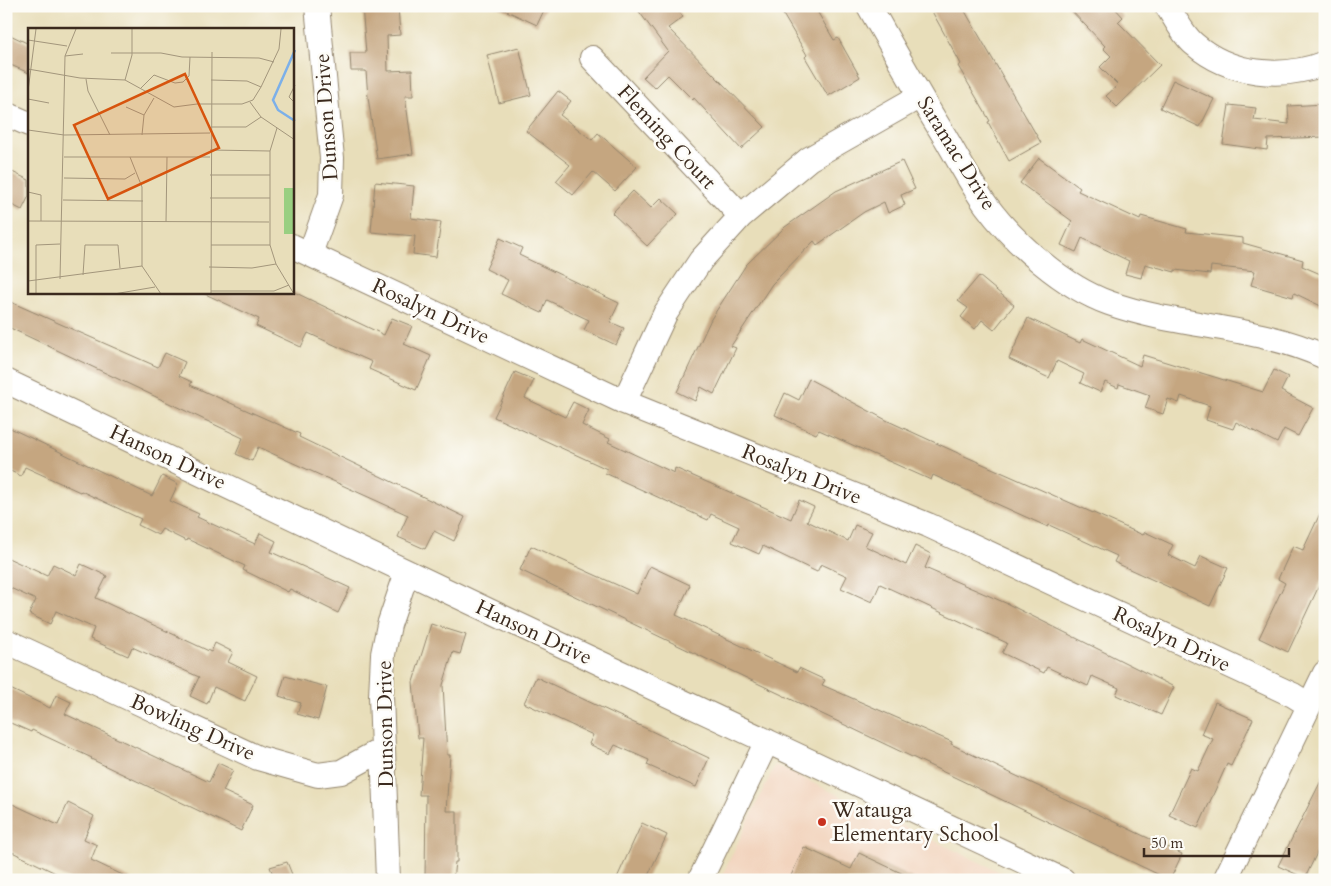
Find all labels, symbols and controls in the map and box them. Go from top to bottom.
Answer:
inset map [28,28,294,294]
street label: Dunson Drive [308,52,345,181]
street label: Fleming Court [611,79,723,196]
street label: Saramac Drive [910,91,1003,216]
street label: Rosalyn Drive [367,272,494,351]
street label: Hanson Drive [105,418,231,497]
street label: Rosalyn Drive [738,437,866,512]
street label: Hanson Drive [471,593,597,672]
street label: Rosalyn Drive [1108,600,1235,679]
street label: Dunson Drive [370,660,401,788]
street label: Bowling Drive [126,687,260,768]
place label: Watauga Elementary School [831,796,999,849]
marker: Watauga Elementary School [816,816,828,828]
scale bar [1144,826,1288,858]
text: 50 m [1151,833,1183,853]

